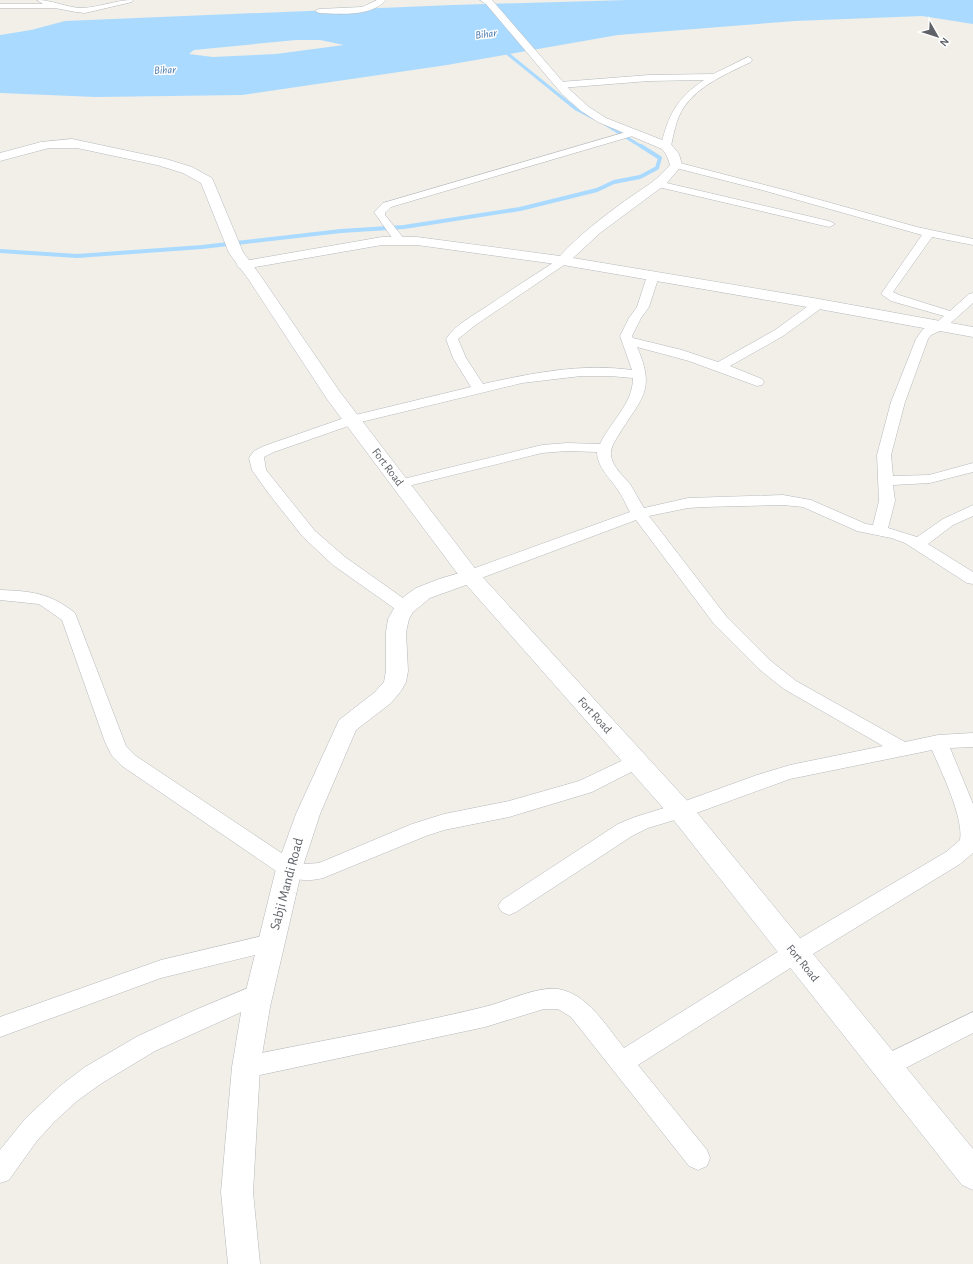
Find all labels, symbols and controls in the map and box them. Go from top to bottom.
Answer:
north arrow [917,16,957,56]
water label: Bihar [475,27,498,41]
text: N [938,36,951,48]
water label: Bihar [154,64,176,76]
street label: Fort Road [370,446,406,488]
street label: Fort Road [576,695,614,735]
street label: Sabji Mandi Road [268,836,306,932]
street label: Fort Road [784,942,822,984]

